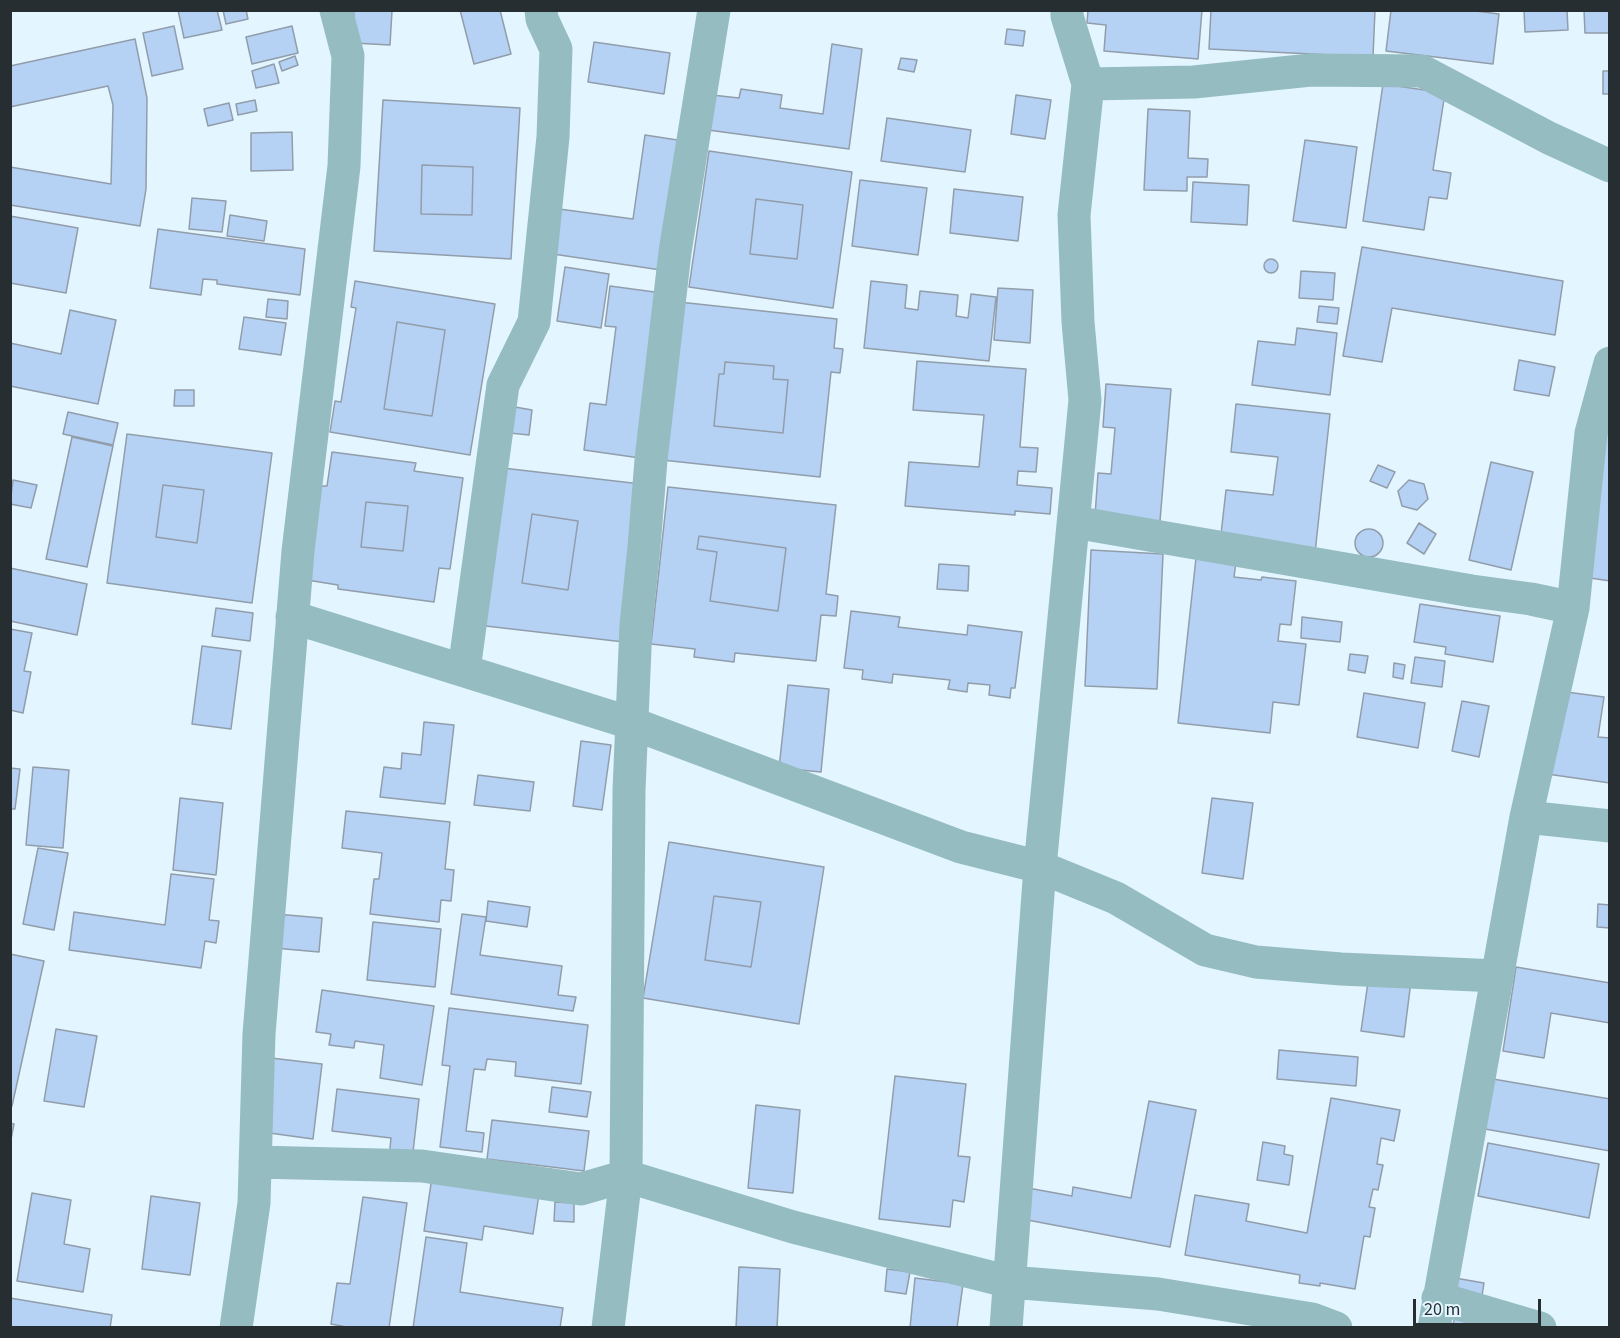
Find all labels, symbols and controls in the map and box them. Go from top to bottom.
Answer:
scale bar [1416,1287,1544,1325]
text: 20 m [1424,1297,1460,1322]

